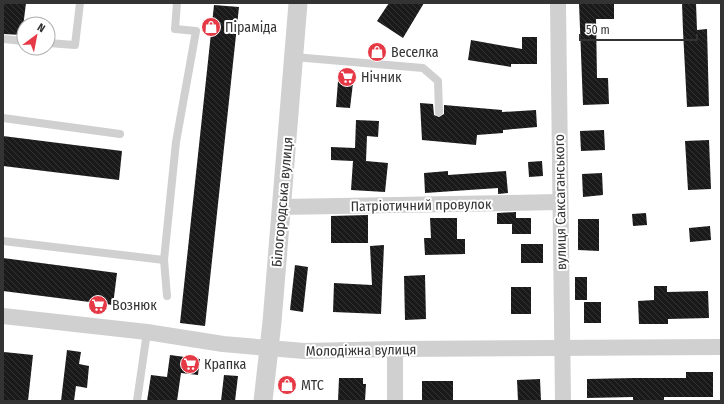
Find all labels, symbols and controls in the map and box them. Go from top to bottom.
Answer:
north arrow [16,16,56,56]
shop icon: Піраміда [200,16,222,38]
scale bar [580,16,697,42]
place label: Піраміда [225,19,277,36]
text: N [35,21,47,35]
text: 50 m [586,23,610,37]
shop icon: Веселка [366,41,388,63]
place label: Веселка [391,44,439,61]
supermarket icon: Нічник [336,66,358,88]
place label: Нічник [361,69,402,86]
street label: вулиця Саксаганського [551,134,570,270]
street label: Білогородська вулиця [268,136,297,268]
street label: Патріотичний провулок [350,196,492,215]
supermarket icon: Вознюк [87,294,109,316]
place label: Вознюк [112,297,157,314]
street label: Молодіжна вулиця [305,341,417,360]
supermarket icon: Крапка [179,353,201,375]
place label: Крапка [204,356,246,373]
shop icon: МТС [276,374,298,396]
place label: МТС [301,377,324,394]

